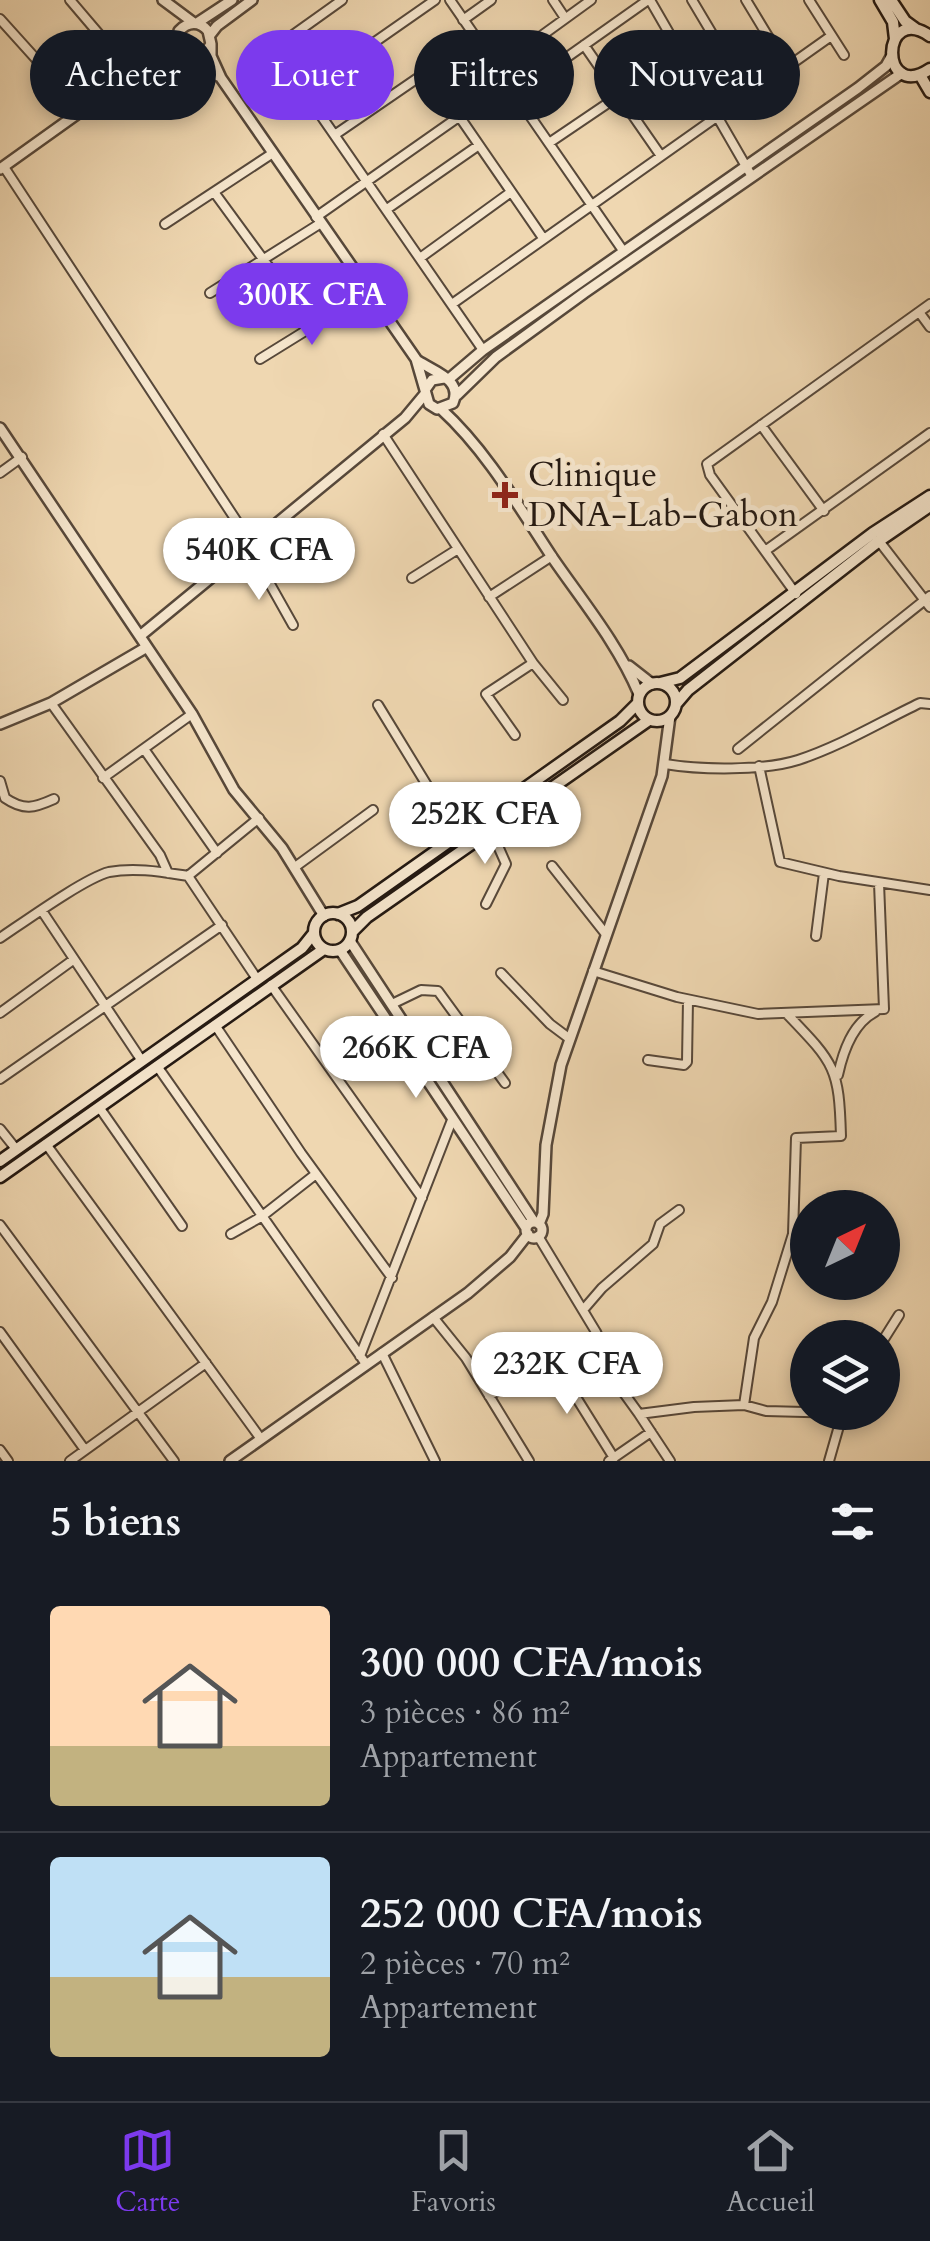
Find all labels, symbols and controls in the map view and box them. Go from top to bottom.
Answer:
chip: Acheter [30,30,216,120]
chip: Louer [236,30,394,120]
chip: Filtres [414,30,574,120]
chip: Nouveau [594,30,800,120]
pin: 300K CFA [209,263,415,348]
text: 300K CFA [238,273,386,317]
place label: Clinique DNA-Lab-Gabon [528,451,798,539]
marker: Clinique DNA-Lab-Gabon [492,482,518,508]
pin: 540K CFA [156,518,362,603]
text: 540K CFA [185,528,333,572]
pin: 252K CFA [382,782,588,867]
text: 252K CFA [411,792,559,836]
pin: 266K CFA [313,1016,519,1101]
text: 266K CFA [342,1026,490,1070]
north arrow [790,1190,900,1300]
map controls [790,1190,900,1430]
button: layers [790,1320,900,1430]
pin: 232K CFA [464,1332,670,1417]
text: 232K CFA [493,1342,641,1386]
text: 5 biens [50,1493,181,1550]
icon: filters [825,1494,880,1549]
text: 300 000 CFA/mois [360,1634,703,1691]
icon: home [130,1646,250,1766]
text: 3 pièces · 86 m² [360,1691,570,1735]
text: Appartement [360,1735,537,1779]
text: 252 000 CFA/mois [360,1885,703,1942]
icon: home [130,1897,250,2017]
text: 2 pièces · 70 m² [360,1942,570,1986]
text: Appartement [360,1986,537,2030]
tab: Carte [115,2123,181,2221]
tab: Favoris [411,2123,496,2221]
tab: Accueil [726,2123,815,2221]

